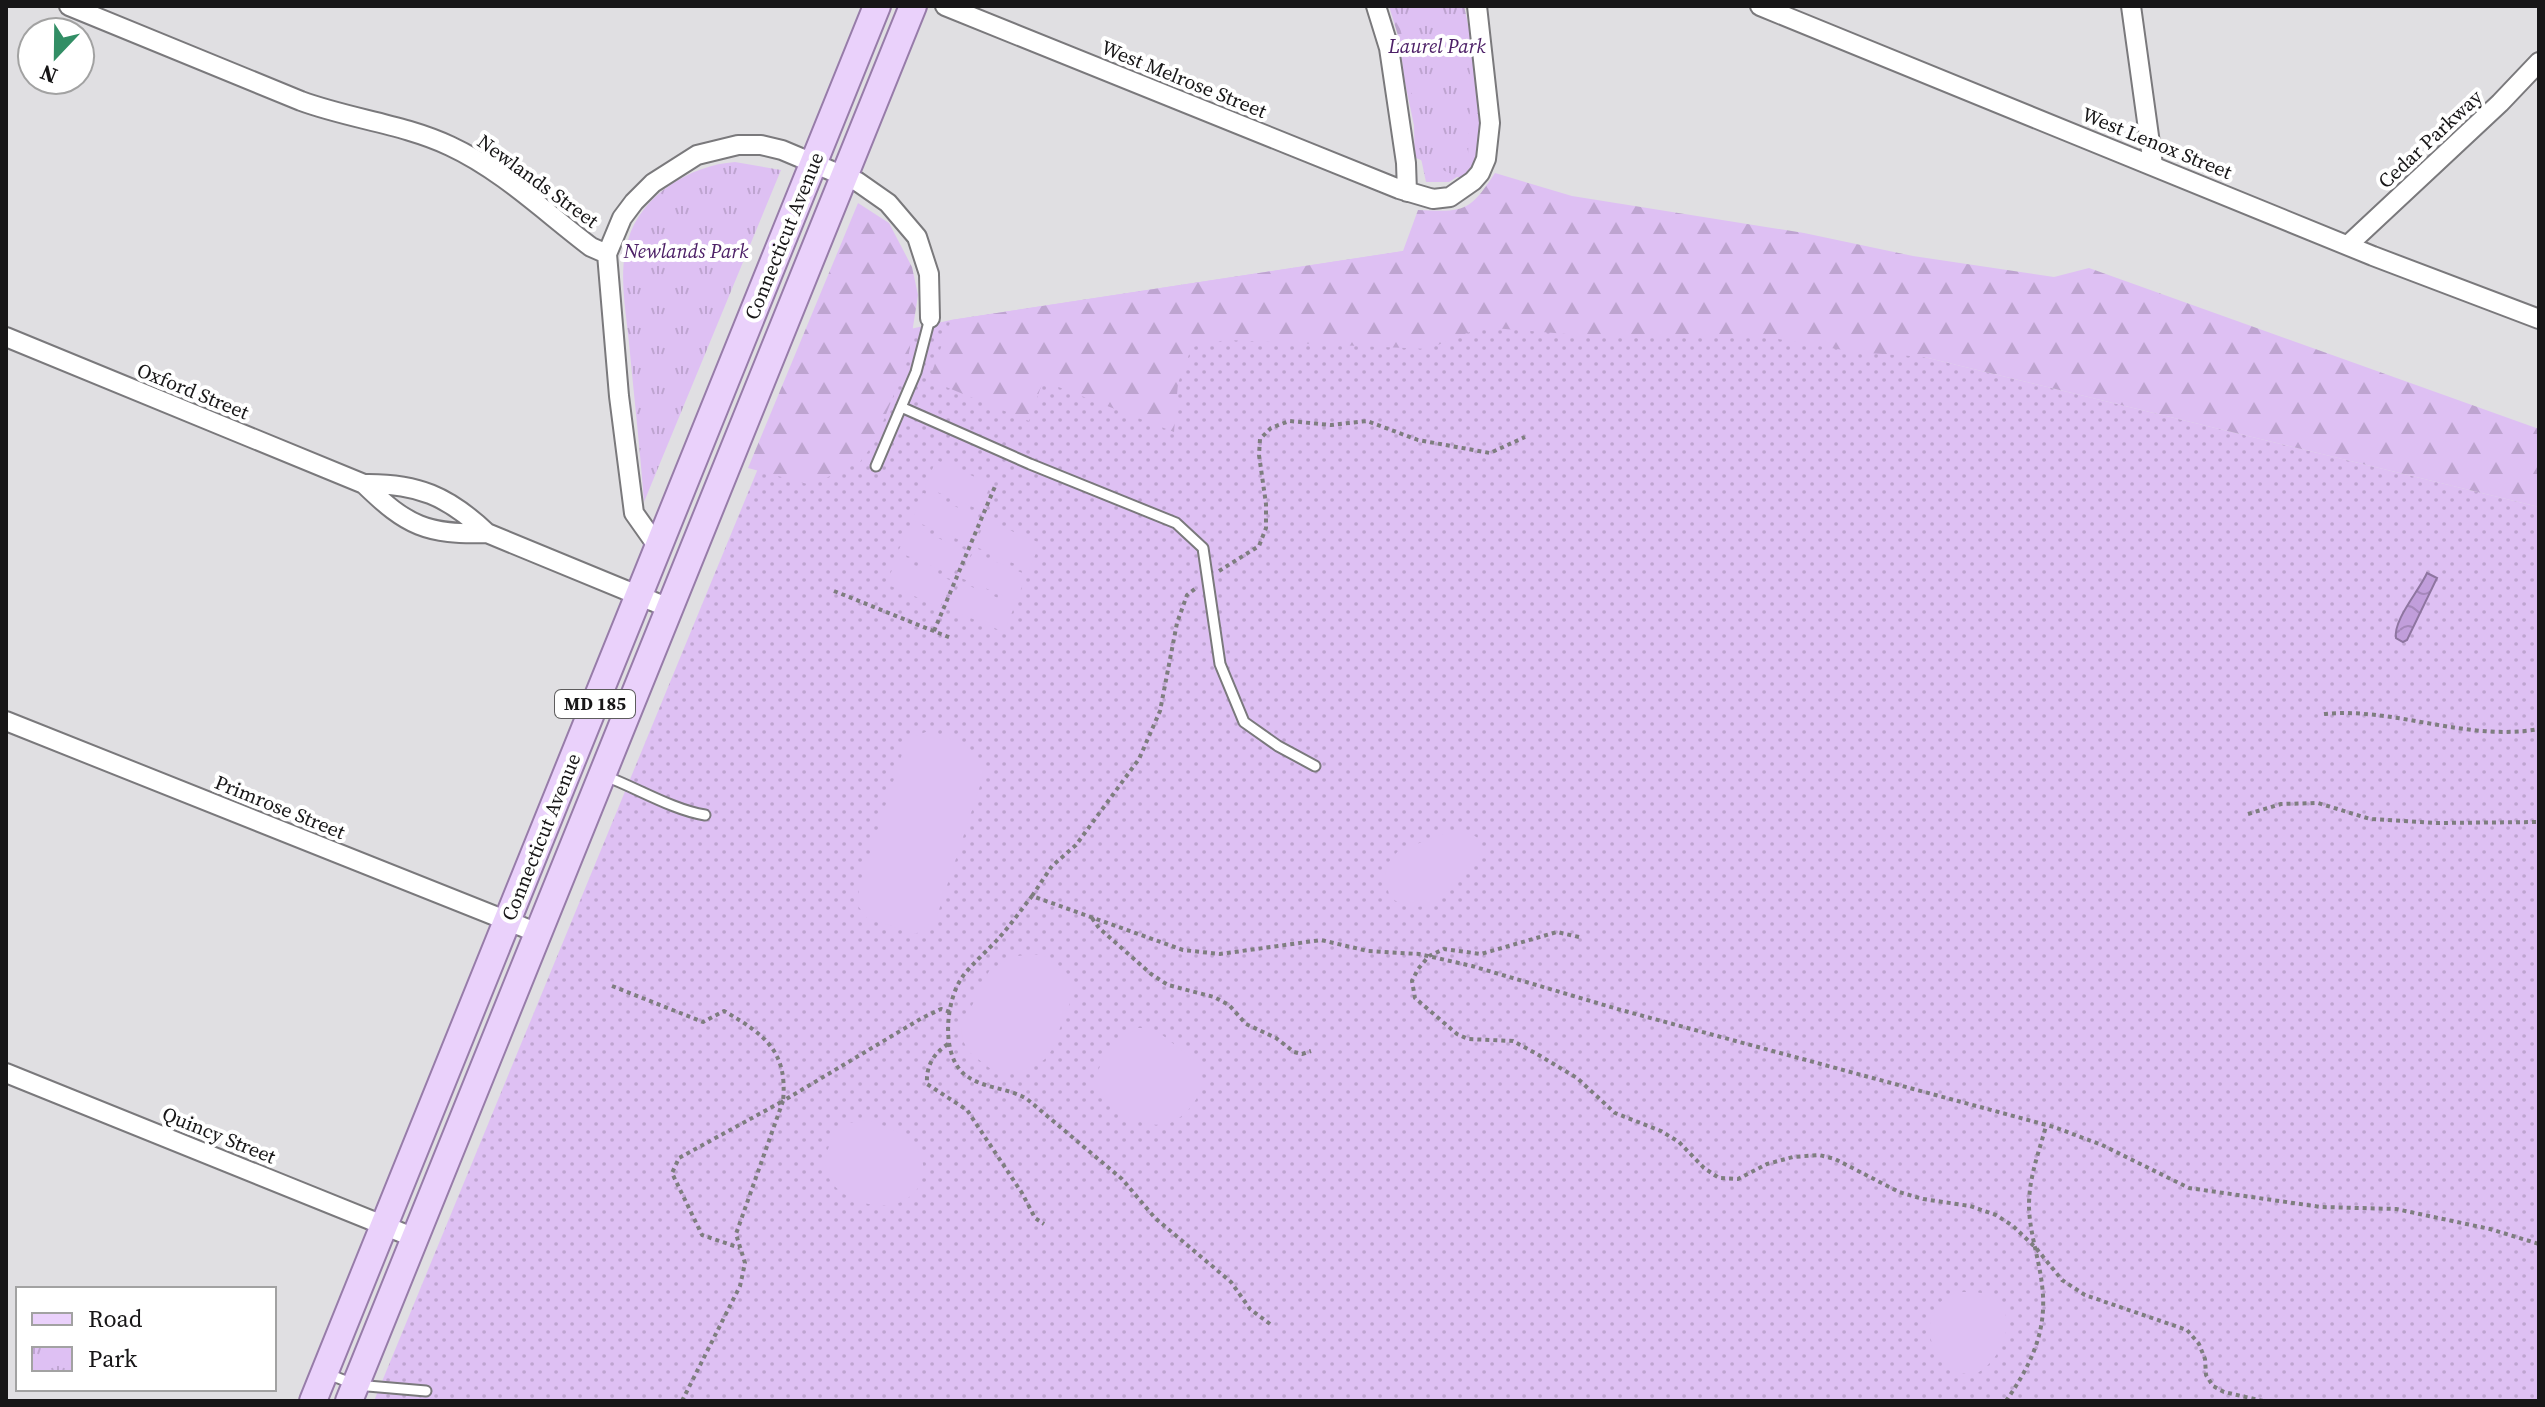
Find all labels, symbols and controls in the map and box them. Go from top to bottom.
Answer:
north arrow [16,16,96,96]
park label: Laurel Park [1387,32,1486,60]
street label: West Melrose Street [1097,33,1271,125]
text: N [35,58,62,91]
street label: Cedar Parkway [2372,83,2489,195]
street label: West Lenox Street [2078,100,2237,186]
street label: Newlands Street [472,127,605,235]
street label: Connecticut Avenue [738,148,830,324]
park label: Newlands Park [623,237,749,265]
street label: Oxford Street [133,356,254,426]
road number: MD 185 [555,690,635,718]
street label: Connecticut Avenue [495,749,587,925]
street label: Primrose Street [211,768,350,846]
street label: Quincy Street [158,1099,280,1171]
legend [16,1287,276,1391]
text: Road [88,1302,143,1335]
text: Park [88,1342,138,1375]

